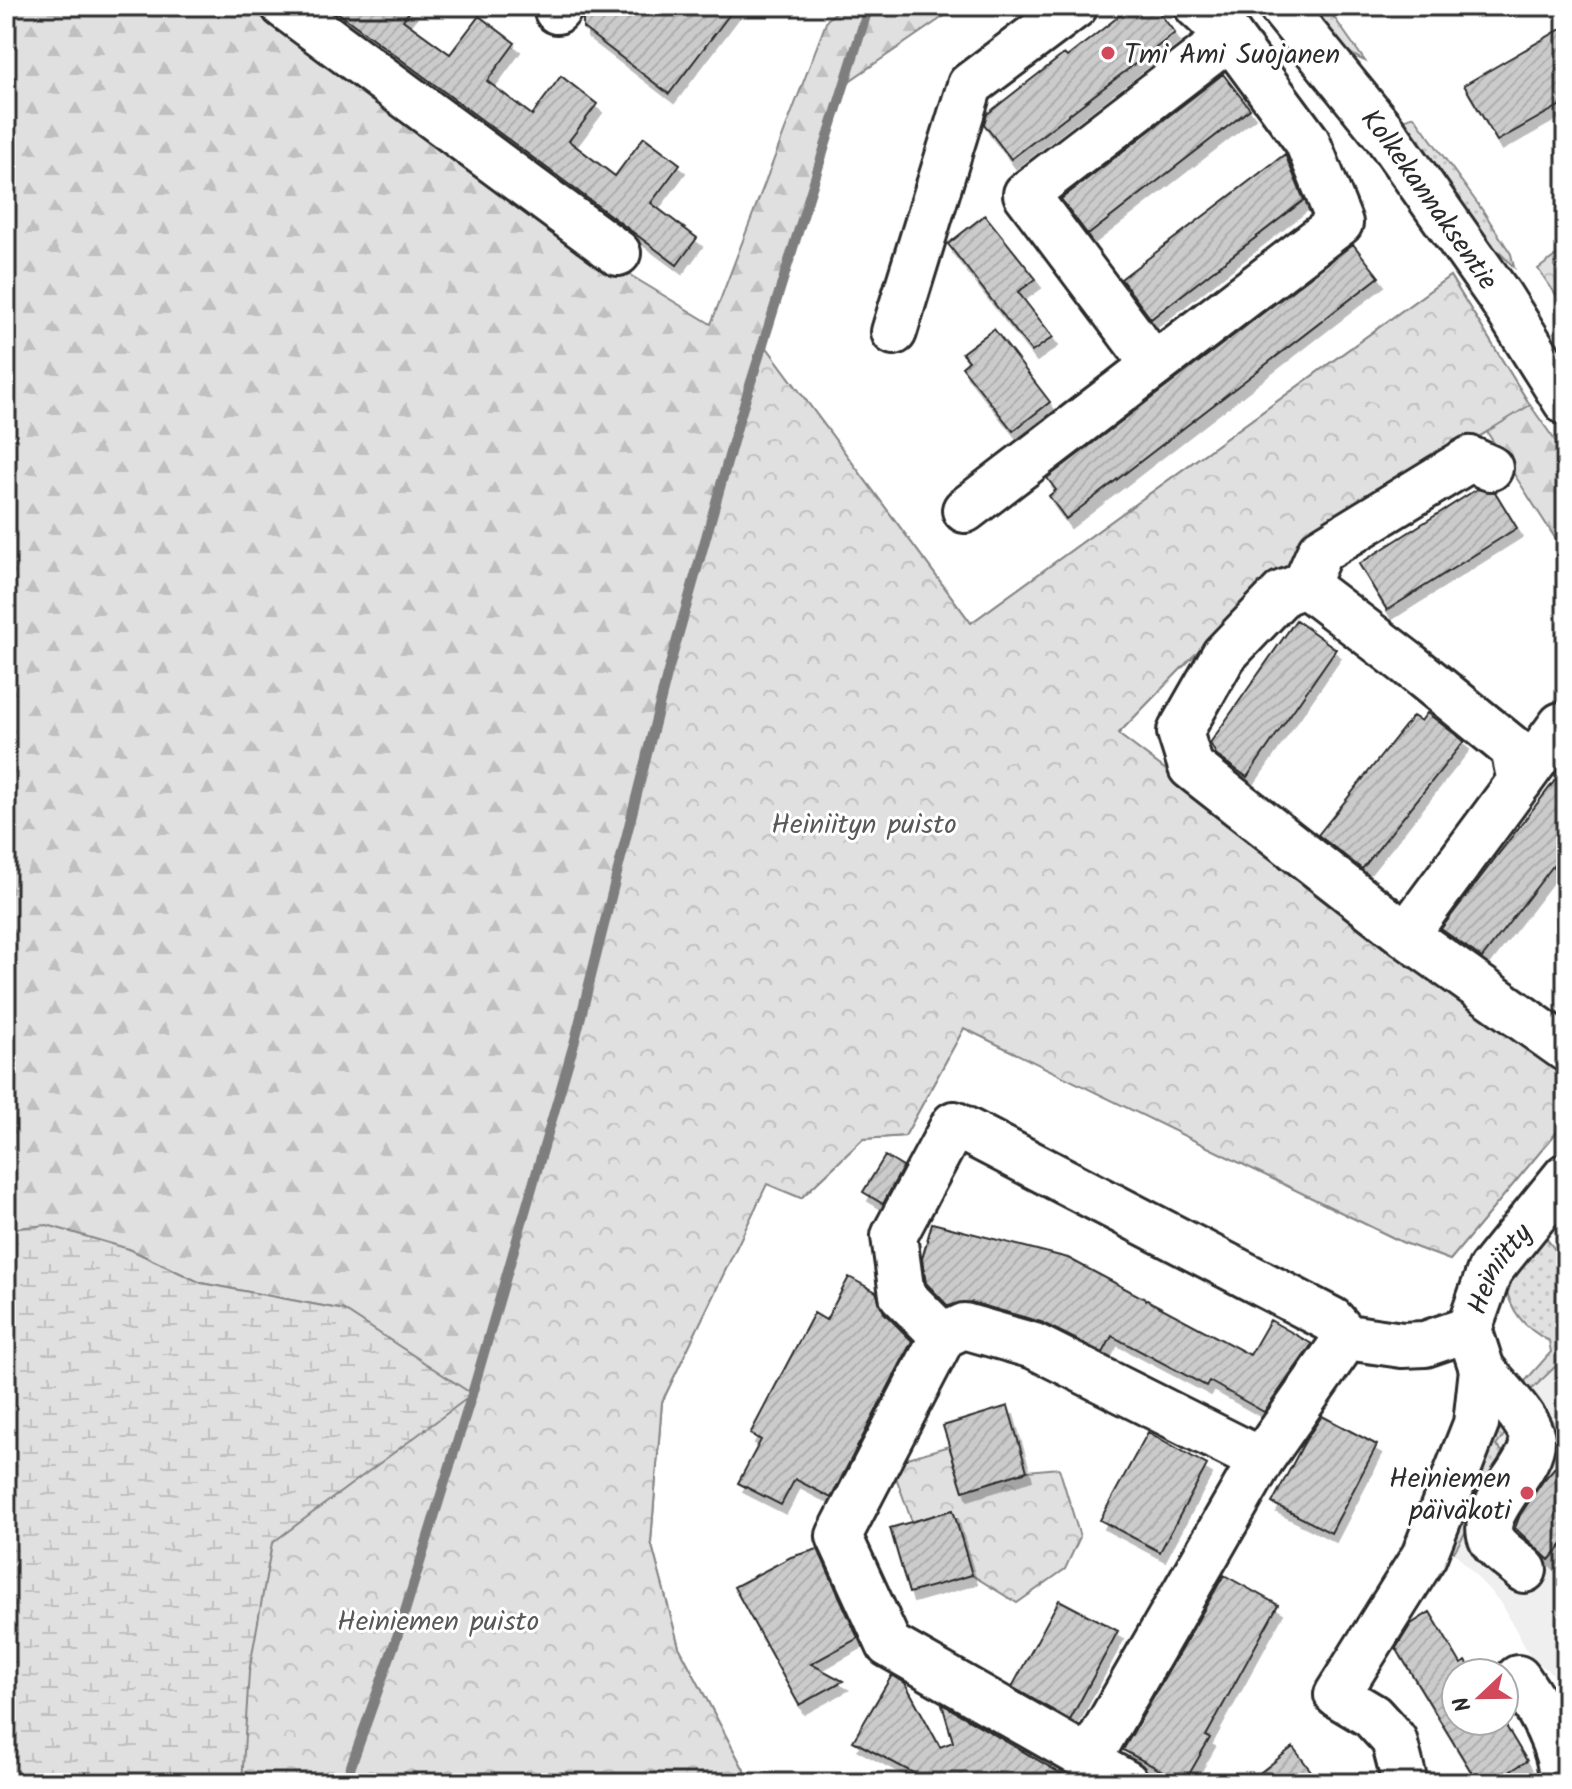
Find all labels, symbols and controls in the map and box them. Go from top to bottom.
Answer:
place label: Tmi Ami Suojanen [1124,33,1340,78]
marker: Tmi Ami Suojanen [1099,44,1117,62]
street label: Kolkekannaksentie [1348,100,1509,301]
park label: Heiniityn puisto [771,803,957,848]
street label: Heiniitty [1456,1213,1545,1321]
place label: Heiniemen päiväkoti [1389,1457,1512,1534]
marker: Heiniemen päiväkoti [1518,1484,1536,1502]
park label: Heiniemen puisto [337,1600,539,1645]
north arrow [1440,1657,1520,1737]
text: N [1445,1690,1483,1717]

